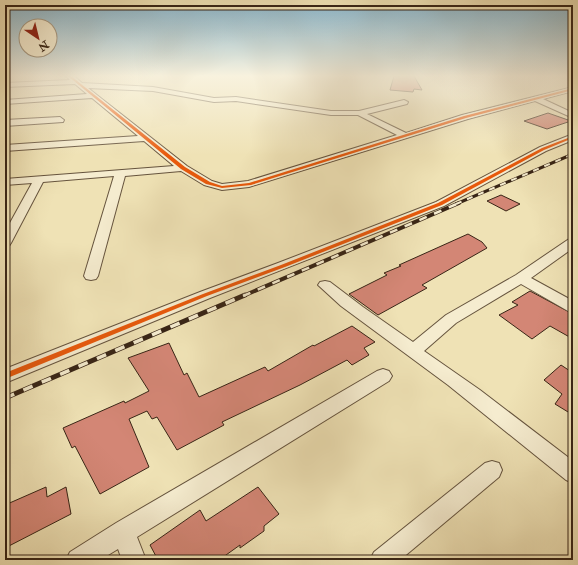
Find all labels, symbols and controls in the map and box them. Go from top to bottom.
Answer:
north arrow [18,18,58,58]
text: N [35,37,52,55]

